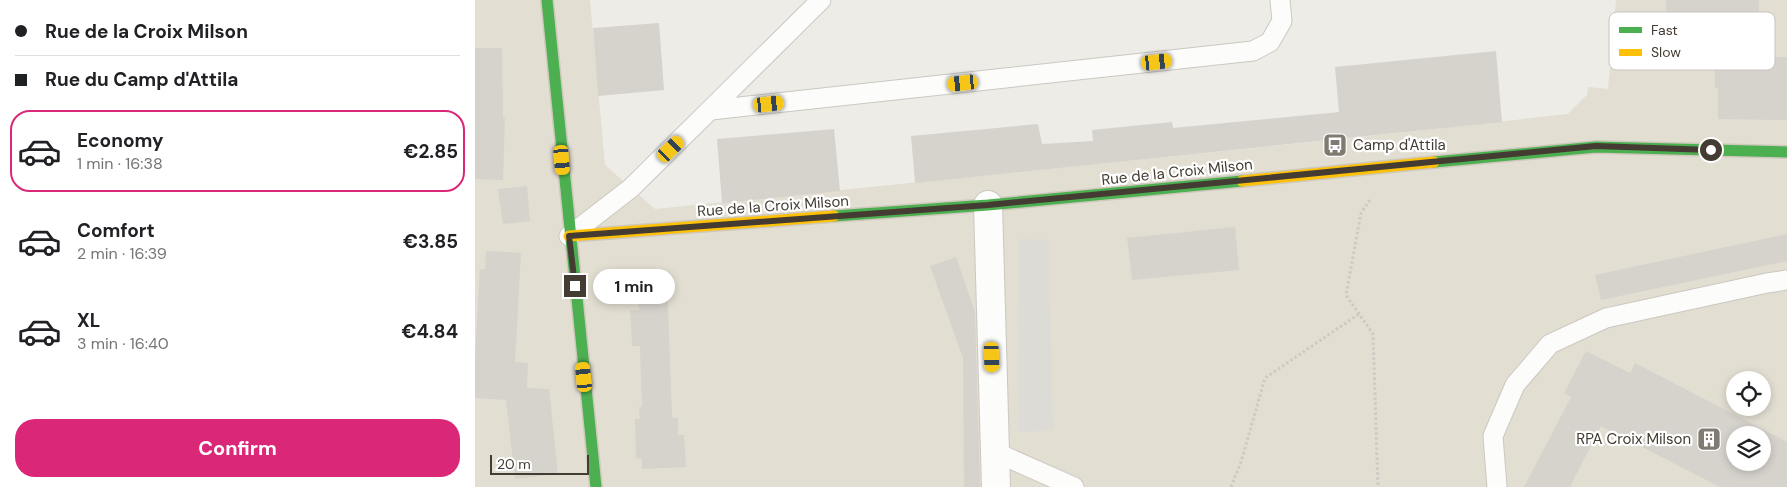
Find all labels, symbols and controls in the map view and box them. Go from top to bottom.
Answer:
legend [1609,12,1775,70]
text: Rue de la Croix Milson [45,19,248,44]
text: Fast [1651,21,1678,39]
text: Slow [1651,43,1681,61]
car [1141,53,1172,71]
text: Rue du Camp d'Attila [45,67,238,92]
car [947,74,978,92]
car [753,95,784,113]
text: Economy [77,128,164,153]
icon: car [17,129,62,174]
bus stop icon: Camp d'Attila [1322,132,1348,158]
car [655,133,687,165]
place label: Camp d'Attila [1353,135,1446,155]
text: €2.85 [403,139,458,164]
route start [1700,139,1722,161]
car [553,144,570,176]
text: 1 min · 16:38 [77,153,163,174]
street label: Rue de la Croix Milson [1100,154,1254,190]
street label: Rue de la Croix Milson [697,191,849,221]
text: Comfort [77,218,155,243]
icon: car [17,219,62,264]
text: €3.85 [403,229,458,254]
text: 2 min · 16:39 [77,243,167,264]
callout: 1 min [593,268,675,304]
route end [564,275,586,297]
text: 1 min [615,276,653,297]
text: XL [77,308,100,333]
icon: car [17,309,62,354]
text: €4.84 [401,319,458,344]
text: 3 min · 16:40 [77,333,169,354]
car [983,342,1000,372]
car [574,361,593,393]
map controls [1726,371,1771,471]
button: locate [1726,371,1771,416]
button: Confirm [15,419,460,477]
building icon: RPA Croix Milson [1696,426,1722,452]
button: layers [1726,426,1771,471]
place label: RPA Croix Milson [1576,429,1691,449]
scale bar [490,452,589,475]
text: 20 m [497,455,531,473]

